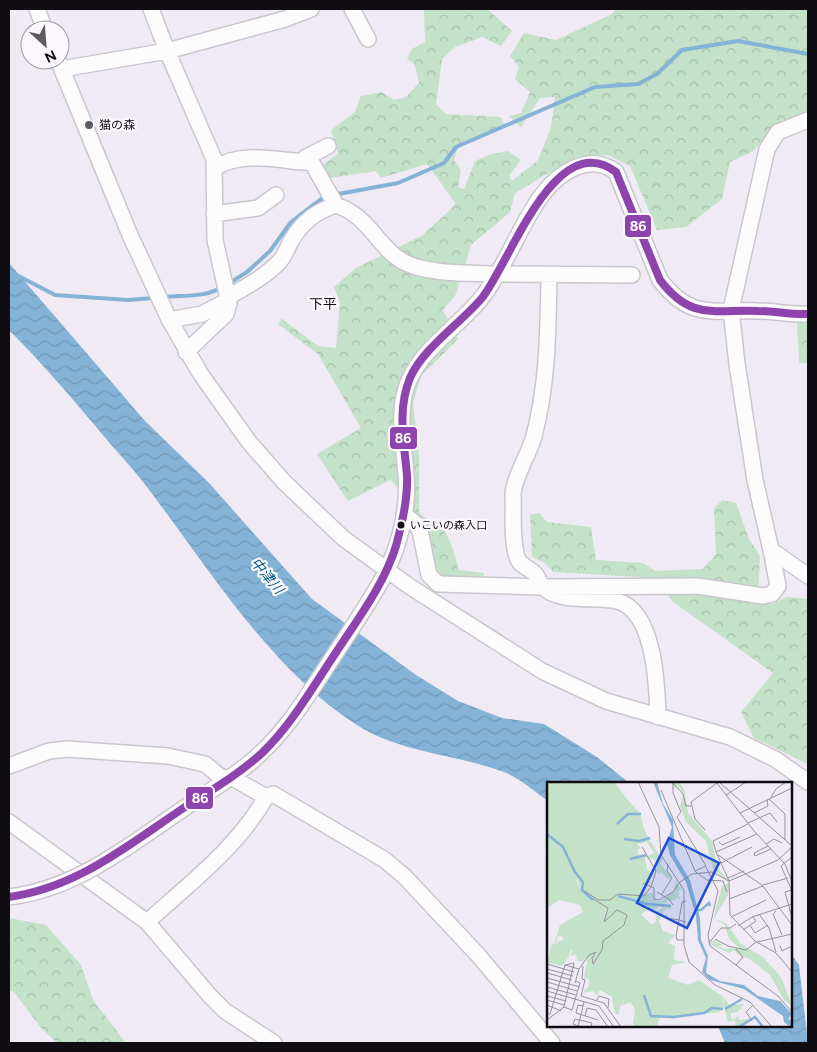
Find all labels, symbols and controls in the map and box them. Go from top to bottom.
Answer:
north arrow [20,20,70,70]
text: N [42,46,59,66]
place label: 猫の森 [99,118,135,132]
marker: 猫の森 [83,119,95,131]
line badge: 86 [624,214,652,238]
text: 86 [630,218,646,235]
district label: 下平 [309,296,337,313]
line badge: 86 [389,426,418,450]
text: 86 [395,430,411,447]
place label: いこいの森入口 [410,519,487,532]
marker: いこいの森入口 [396,520,406,530]
water label: 中津川 [247,554,288,599]
inset map [547,782,792,1027]
line badge: 86 [185,786,214,810]
text: 86 [192,790,208,807]

